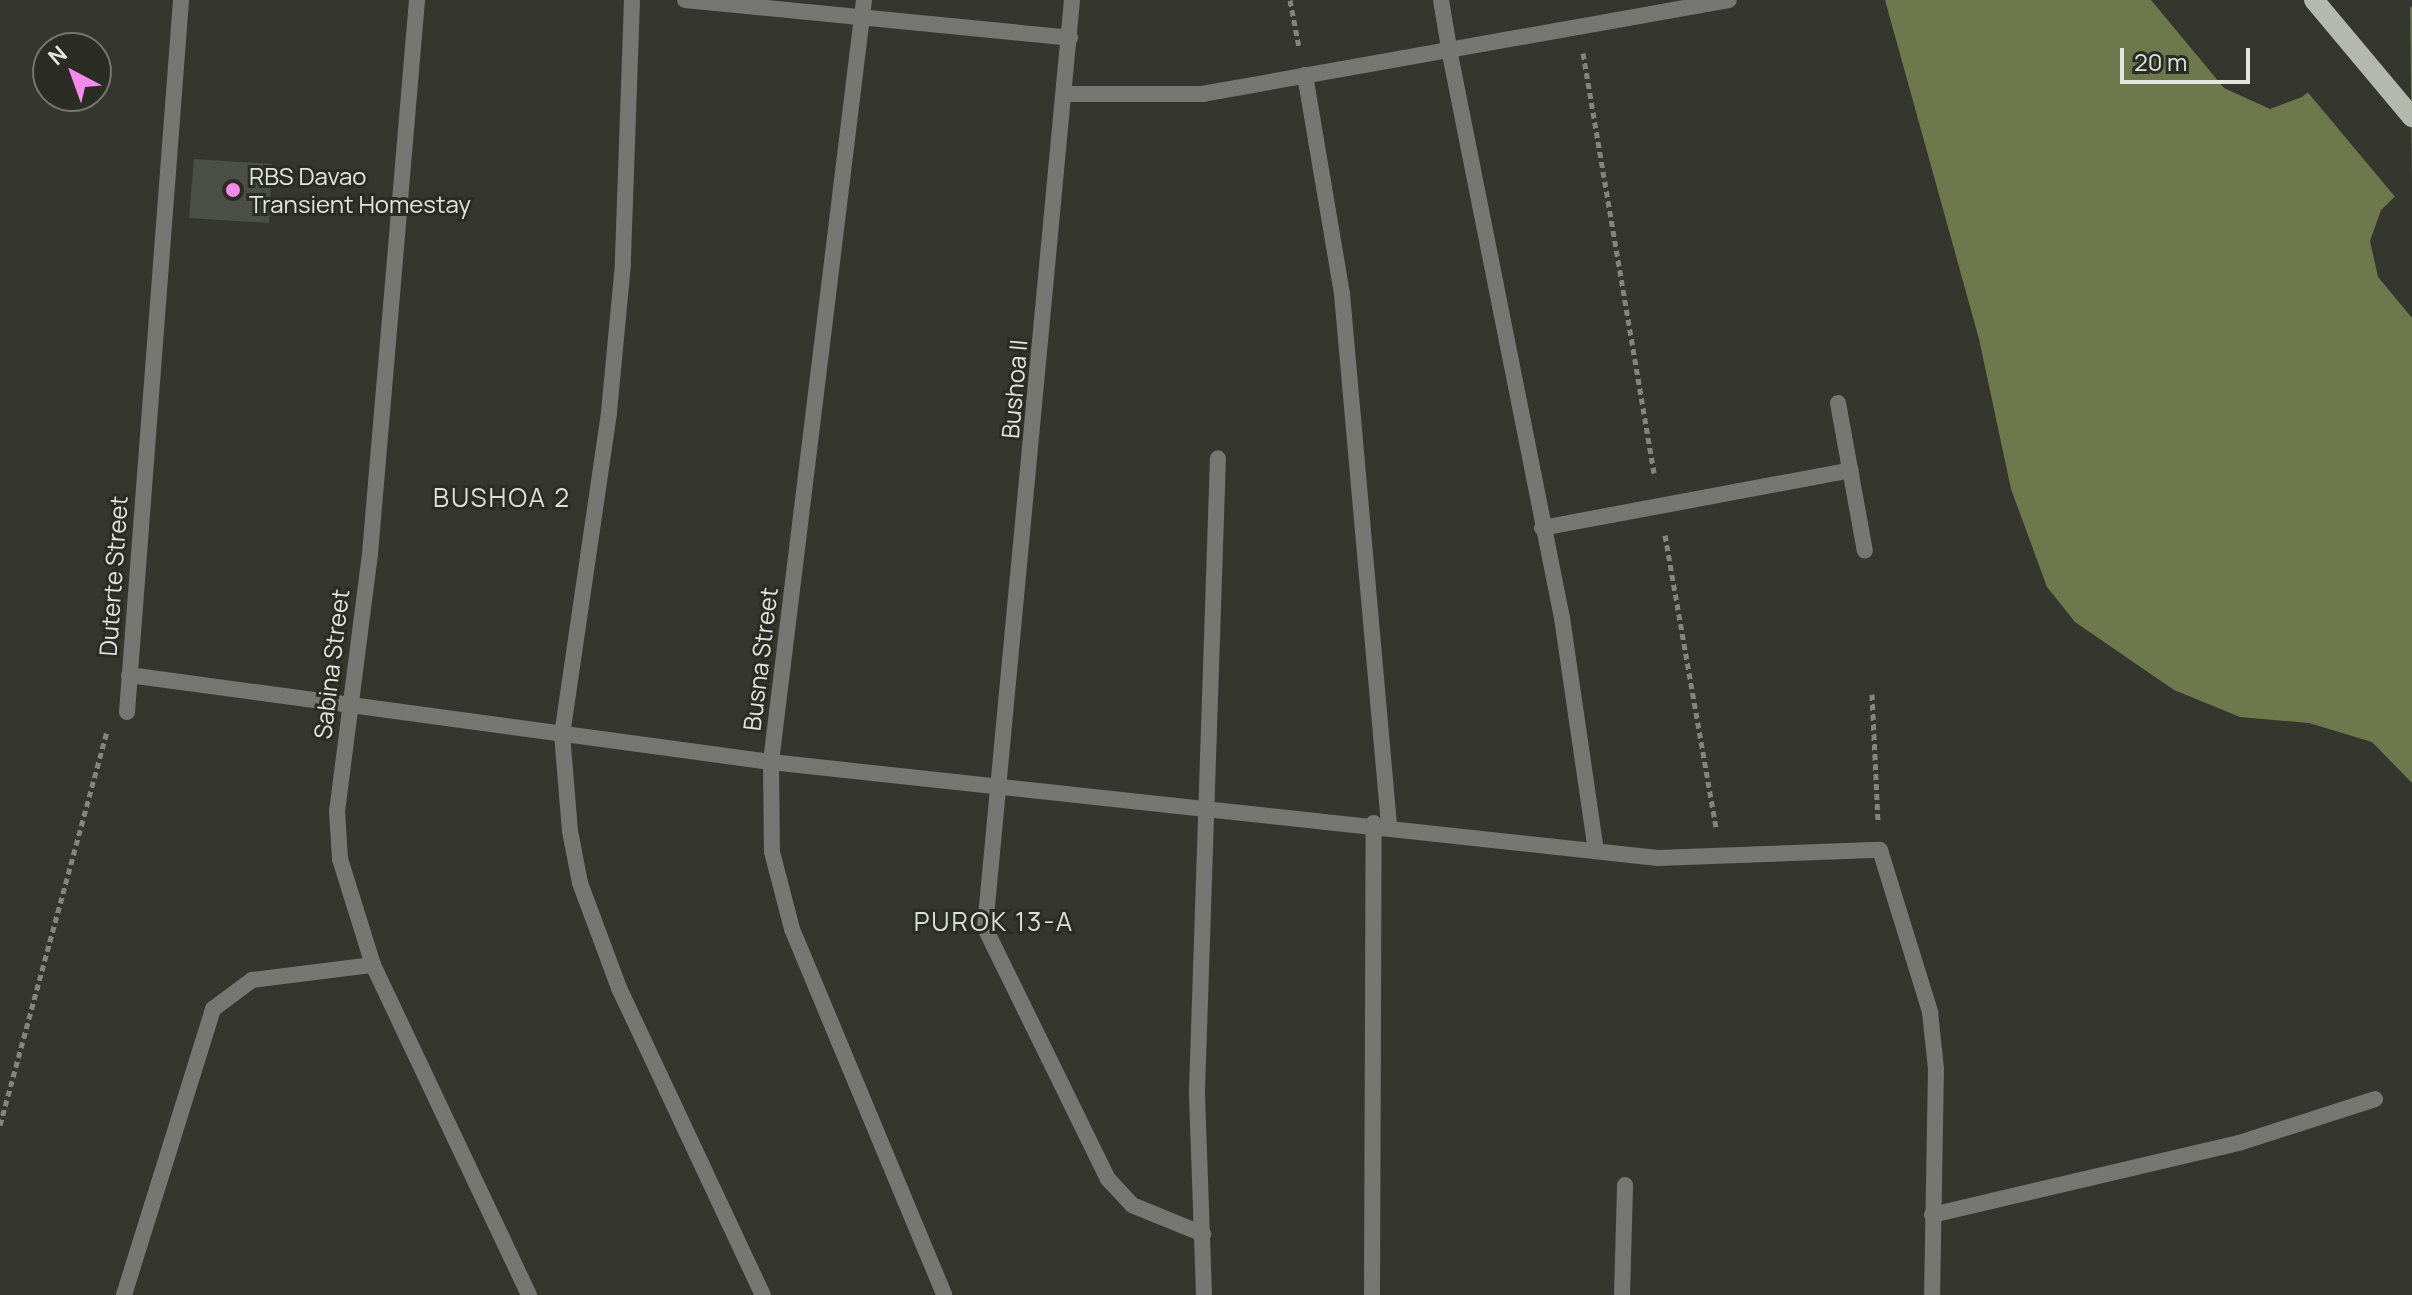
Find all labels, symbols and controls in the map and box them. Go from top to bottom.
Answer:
north arrow [32,32,112,112]
scale bar [2124,32,2254,82]
text: N [42,39,73,72]
text: 20 m [2134,45,2187,78]
place label: RBS Davao Transient Homestay [249,162,471,218]
marker: RBS Davao Transient Homestay [224,181,242,199]
street label: Bushoa II [995,338,1033,440]
district label: BUSHOA 2 [433,482,571,514]
street label: Duterte Street [93,495,133,657]
street label: Busna Street [737,586,783,732]
street label: Sabina Street [308,587,354,741]
district label: PUROK 13-A [913,906,1075,938]

